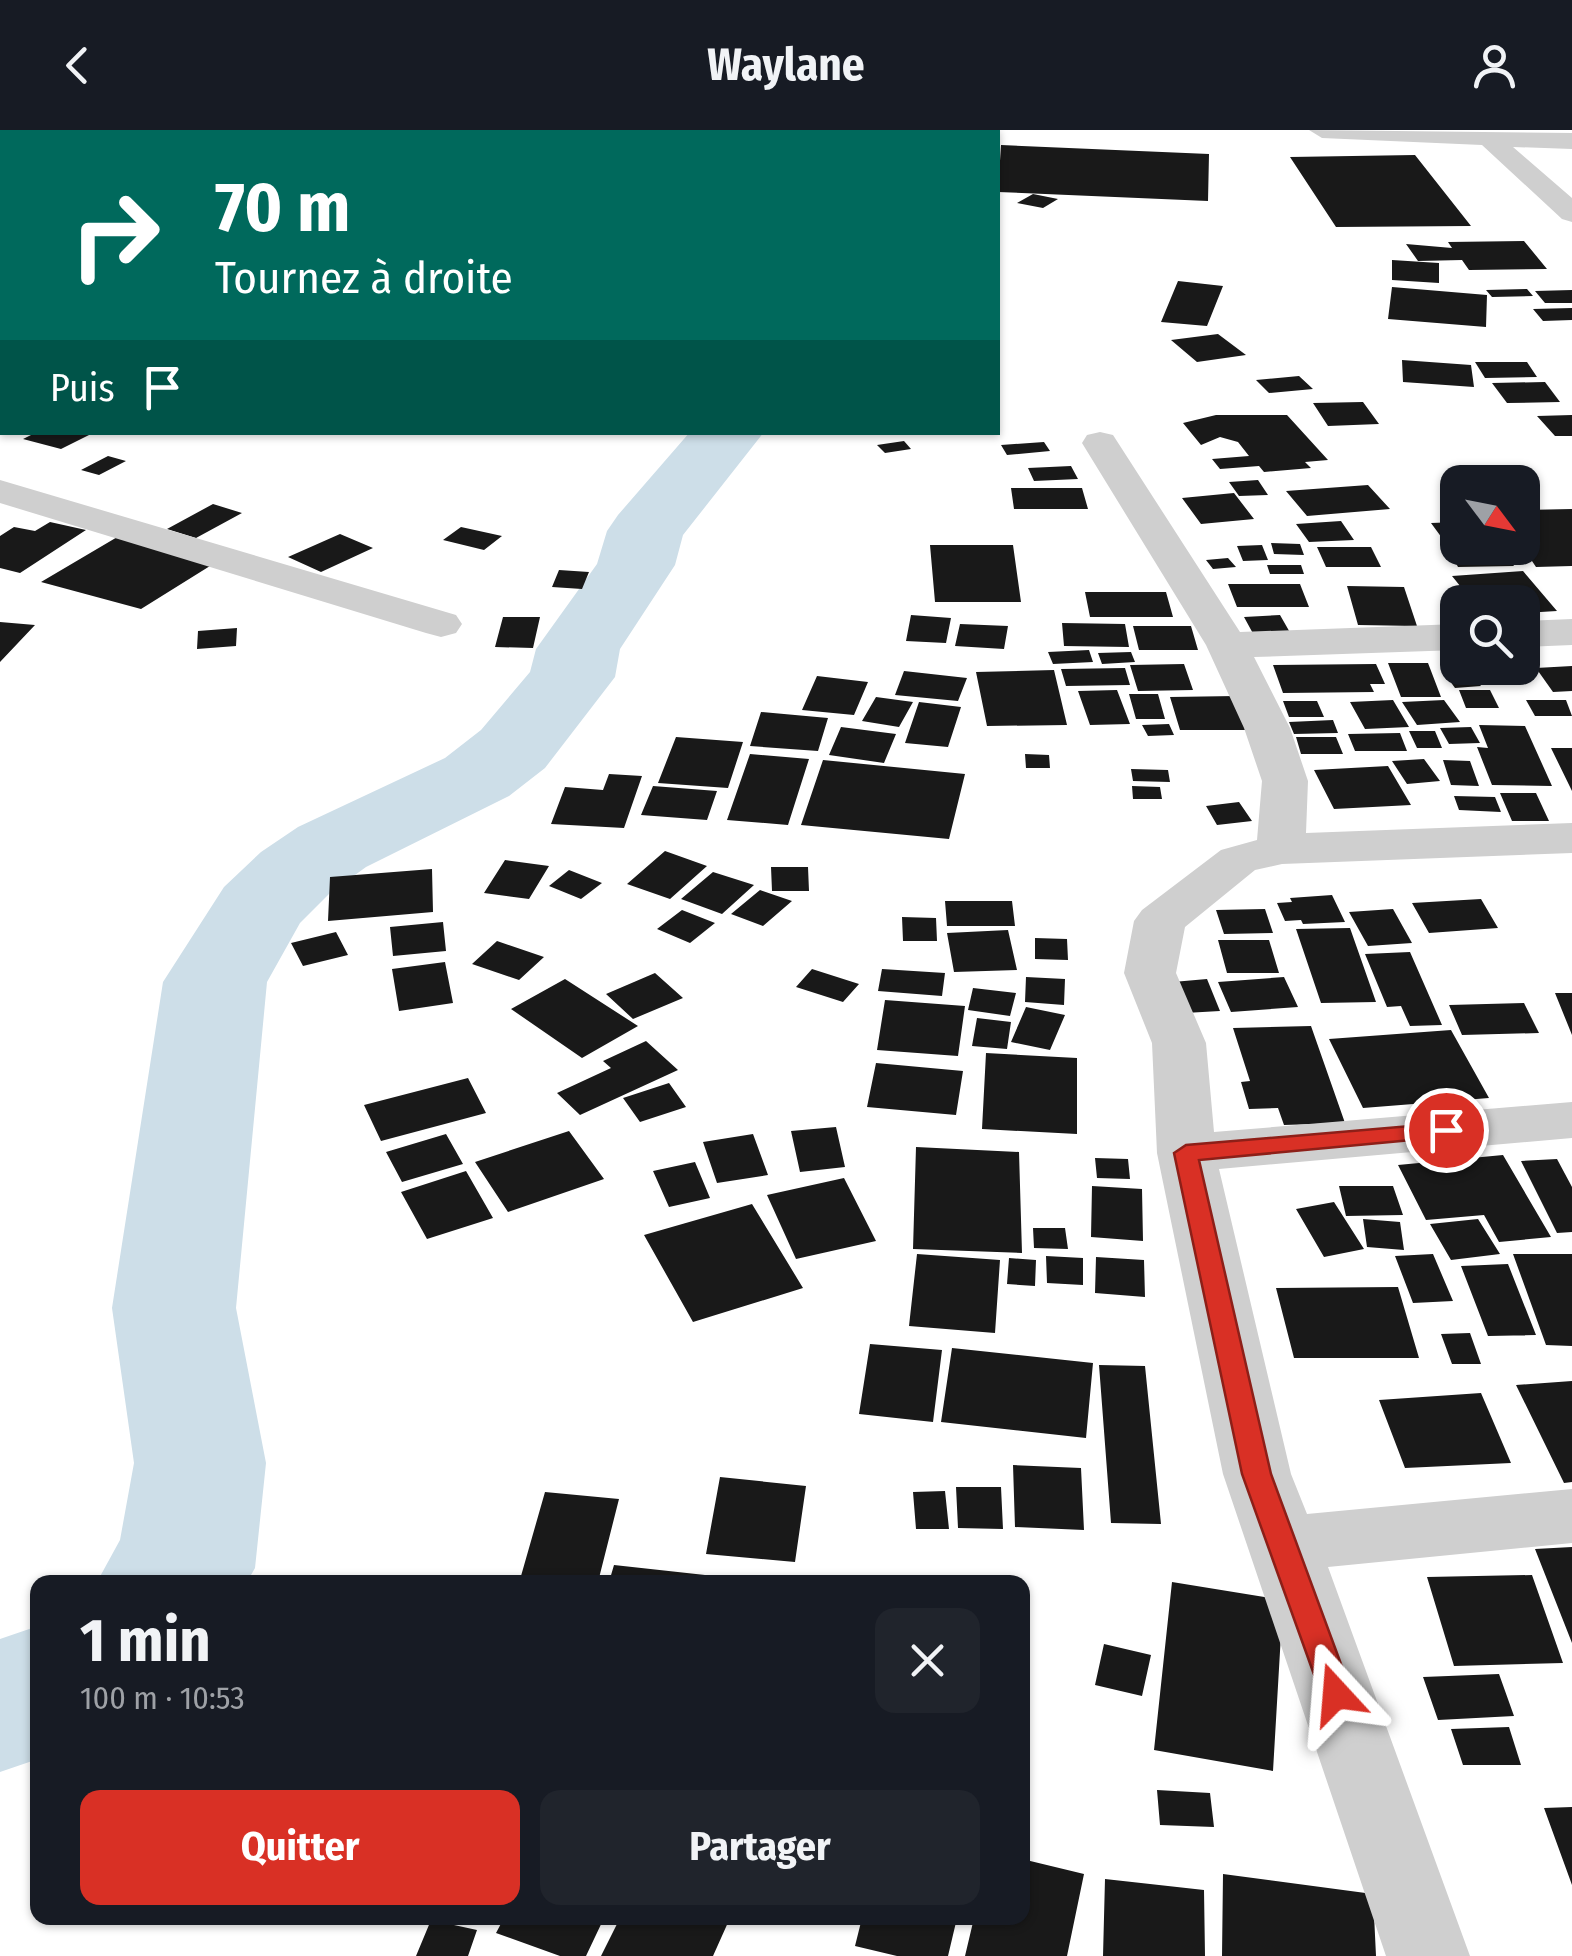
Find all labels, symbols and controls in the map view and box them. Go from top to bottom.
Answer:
icon: back [50,38,105,93]
text: Waylane [707,38,865,92]
icon: person [1467,38,1522,93]
text: 70 m [215,166,350,250]
icon: right [50,170,180,300]
text: Tournez à droite [215,251,513,305]
icon: arrive [135,360,190,415]
text: Puis [50,365,115,411]
north arrow [1440,465,1540,565]
map controls [1440,465,1540,685]
button: search [1440,585,1540,685]
pin [1404,1088,1489,1173]
icon: arrive [1419,1103,1474,1158]
text: 1 min [80,1605,211,1677]
button: close [875,1608,980,1713]
position arrow [1284,1642,1388,1746]
text: 100 m · 10:53 [80,1679,245,1717]
button: Quitter [80,1790,520,1905]
button: Partager [540,1790,980,1905]

